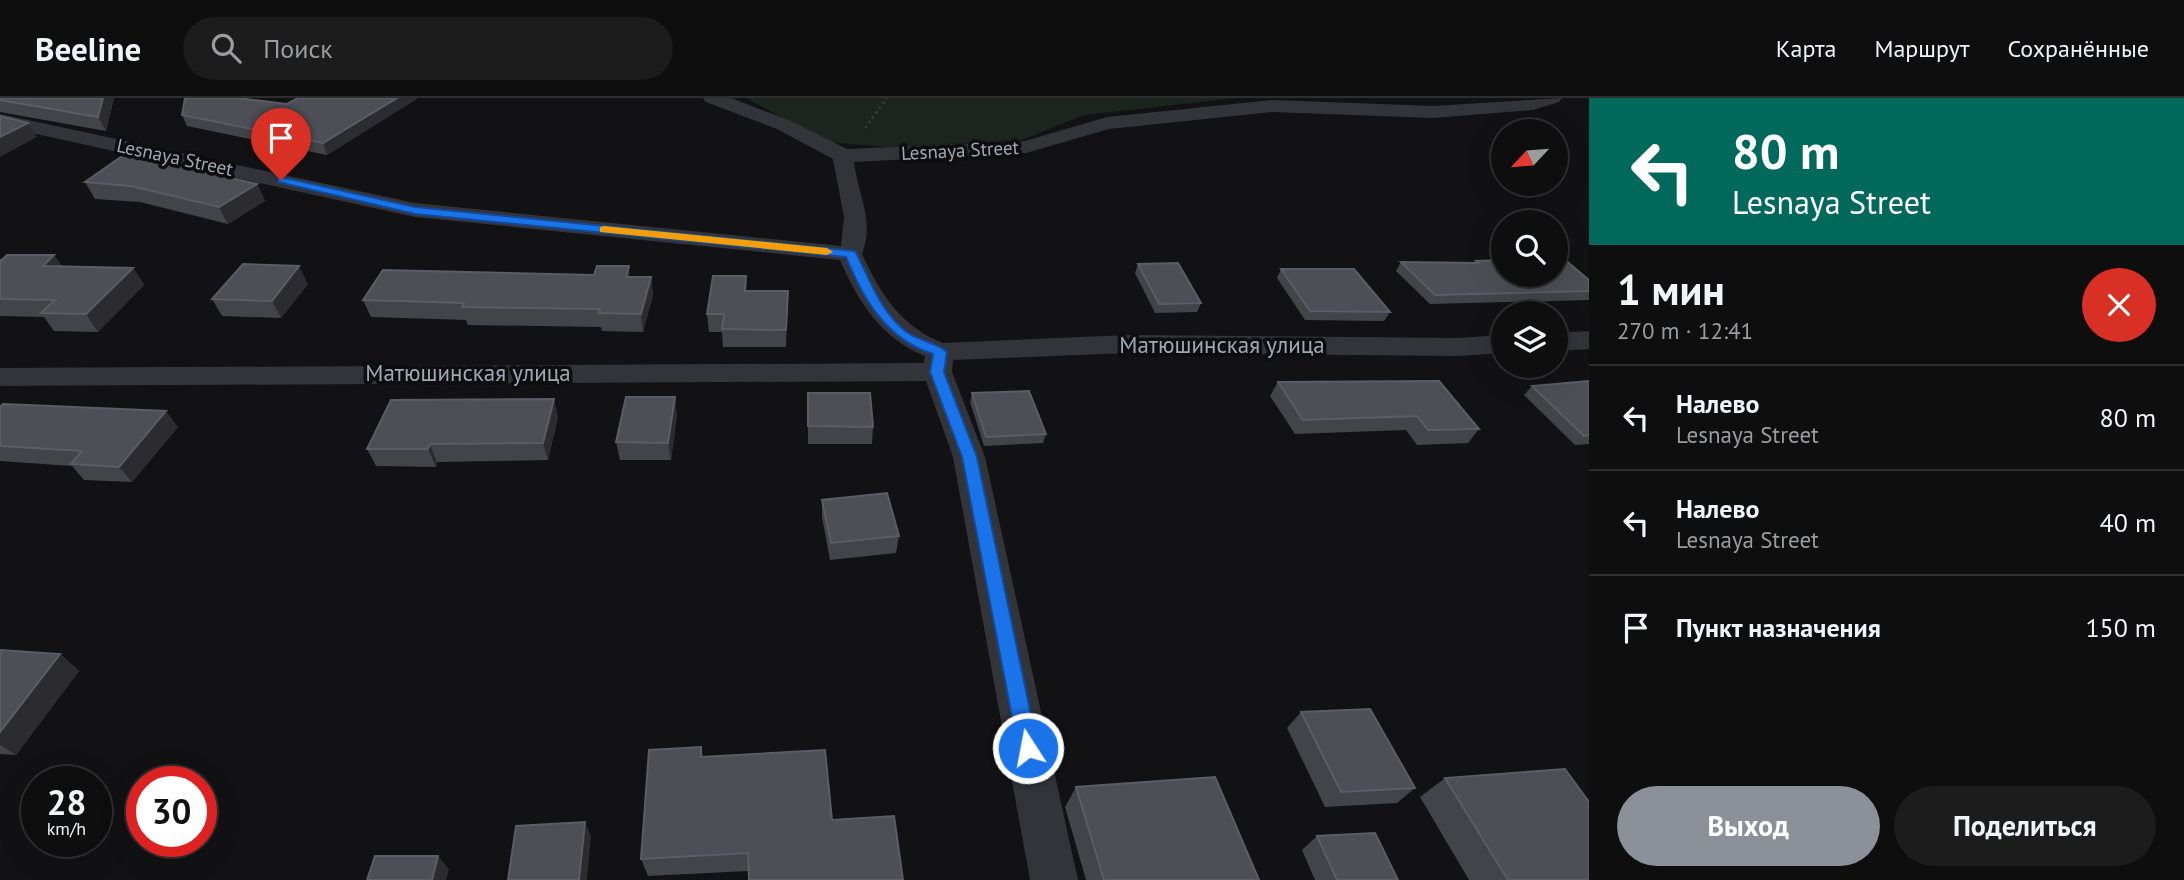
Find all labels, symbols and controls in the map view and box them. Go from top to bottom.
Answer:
search box [183,17,673,80]
text: Beeline [35,27,141,70]
icon: search [207,29,245,67]
text: Поиск [263,32,333,65]
text: Карта [1776,33,1836,64]
text: Маршрут [1874,33,1969,64]
text: Сохранённые [2007,33,2149,64]
pin [251,108,311,180]
icon: arrive [262,119,300,157]
north arrow [1491,119,1568,196]
map controls [1491,119,1568,378]
text: 80 m [1732,119,1839,183]
icon: left [1617,126,1708,217]
street label: Lesnaya Street [115,133,236,181]
street label: Lesnaya Street [900,135,1020,165]
text: Lesnaya Street [1732,181,1931,223]
button: search [1491,210,1568,287]
text: 1 мин [1617,262,1725,317]
button: close [2082,268,2156,342]
button: layers [1491,301,1568,378]
text: 270 m · 12:41 [1617,316,1753,345]
street label: Матюшинская улица [1119,330,1325,359]
street label: Матюшинская улица [365,358,571,387]
text: Налево [1676,387,1760,420]
icon: left [1617,399,1655,437]
text: 80 m [2100,401,2156,434]
text: Lesnaya Street [1676,420,1819,449]
text: Налево [1676,492,1760,525]
icon: left [1617,504,1655,542]
text: 40 m [2100,506,2156,539]
text: Lesnaya Street [1676,525,1819,554]
icon: arrive [1617,609,1655,647]
text: Пункт назначения [1676,611,1881,644]
text: 150 m [2085,611,2156,644]
position arrow [991,711,1065,785]
speed limit sign: 30 [126,766,217,857]
text: 28 [47,779,86,825]
button: Выход [1617,786,1880,866]
button: Поделиться [1894,786,2156,866]
text: km/h [47,817,86,840]

